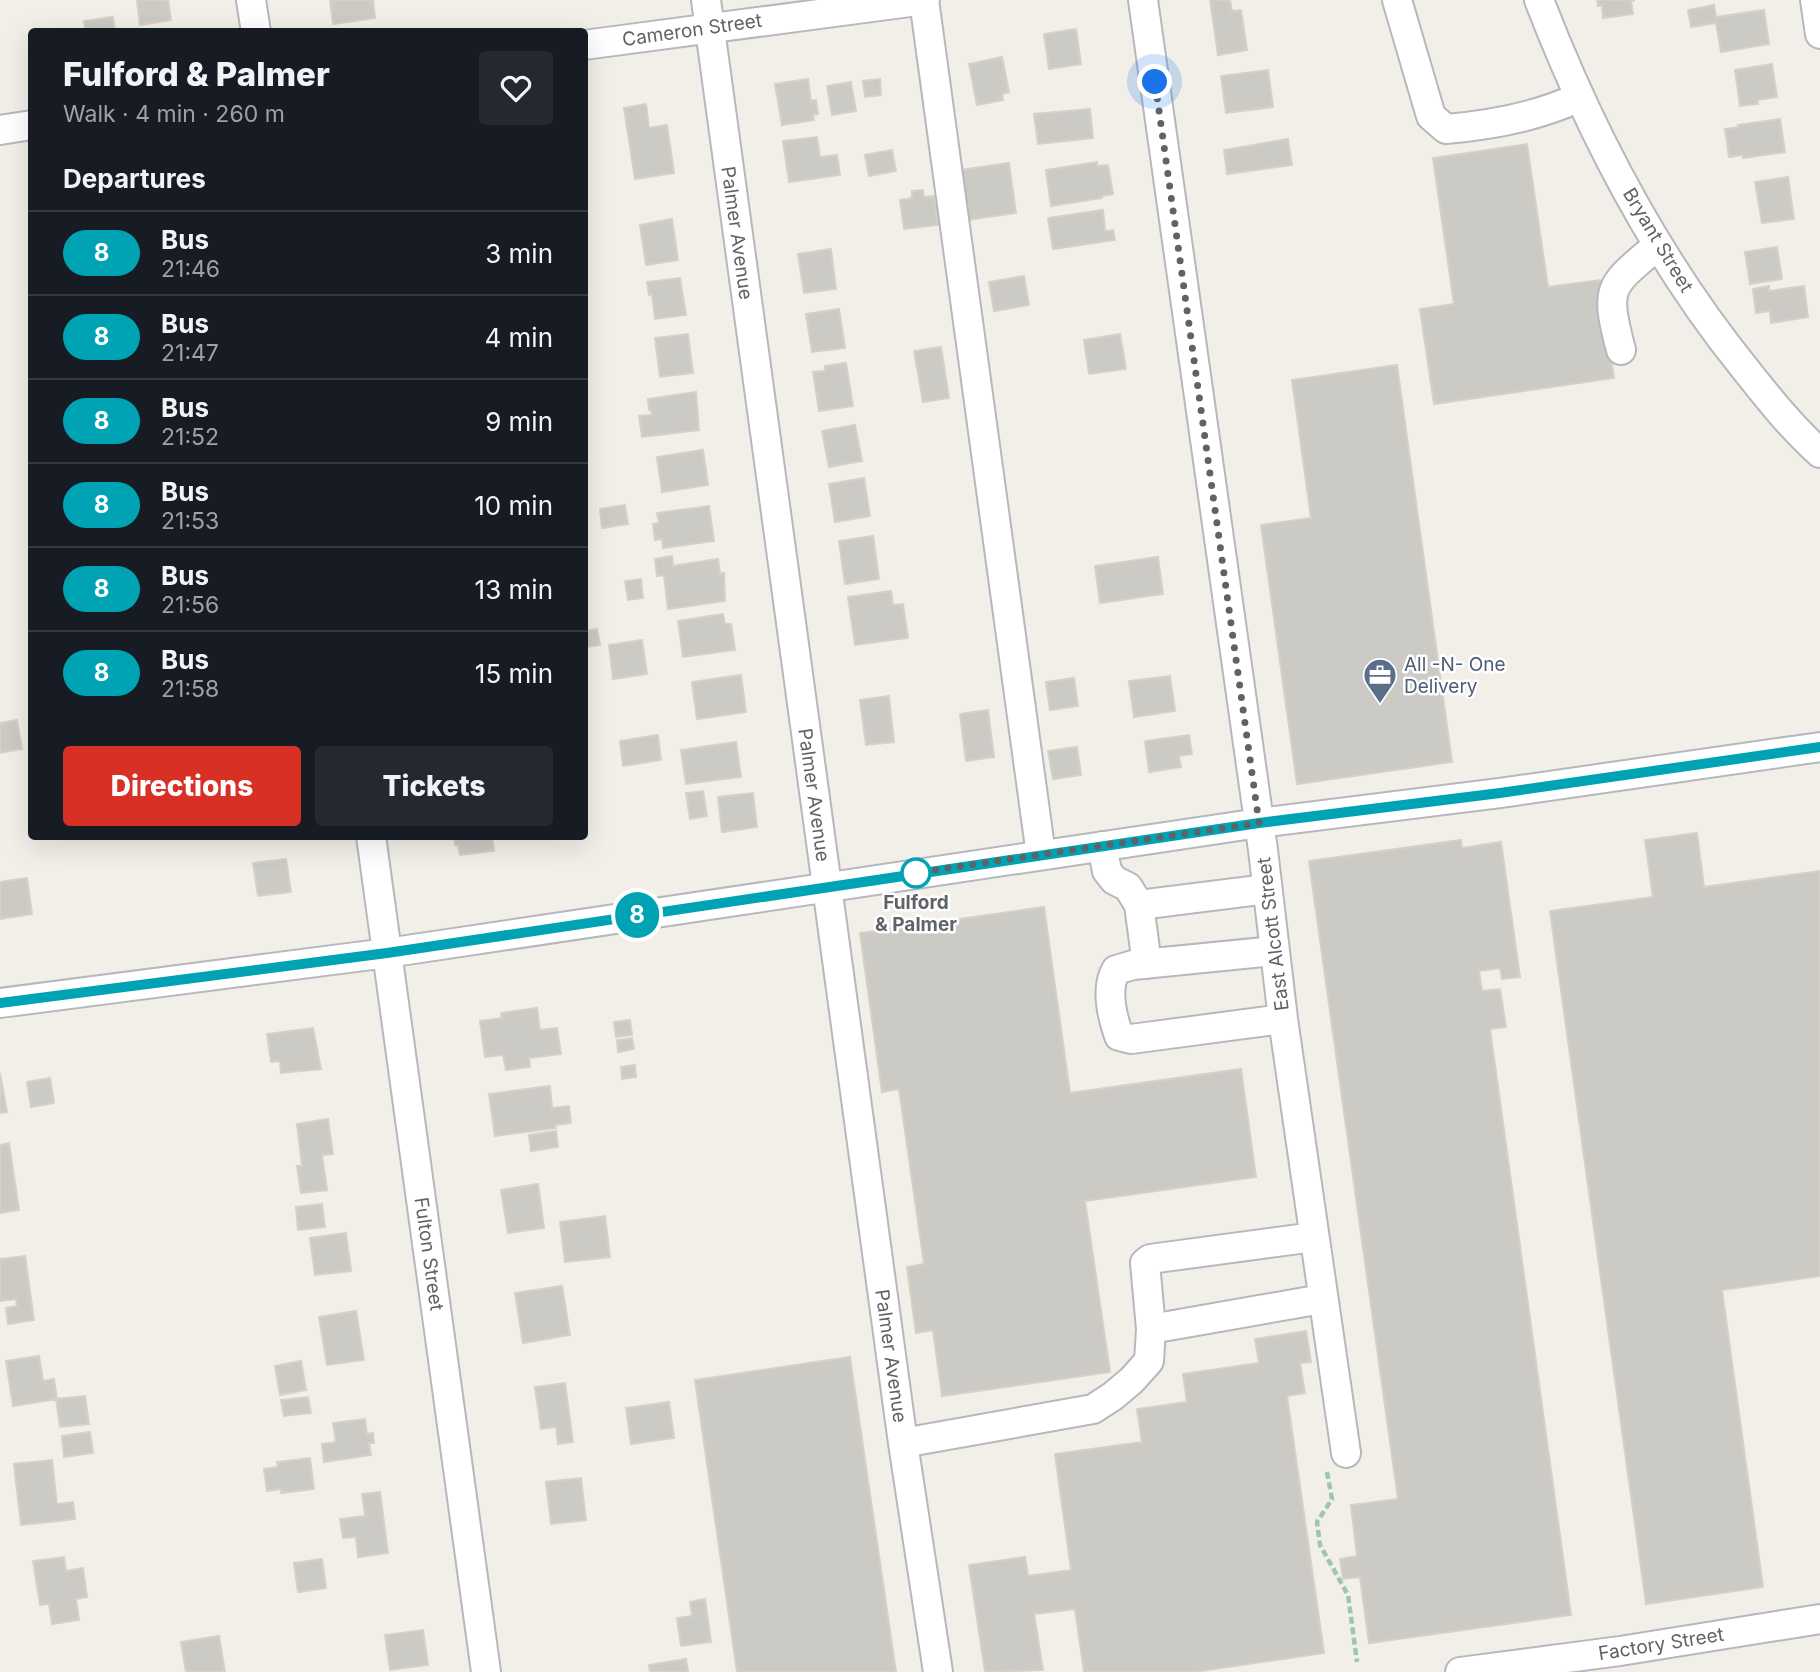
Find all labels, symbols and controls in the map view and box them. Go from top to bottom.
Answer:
street label: Cameron Street [621,9,763,51]
button: heart [479,51,553,125]
text: Fulford & Palmer [63,54,330,94]
your location [1137,64,1172,99]
text: Walk · 4 min · 260 m [63,100,285,128]
text: Departures [63,163,206,194]
street label: Palmer Avenue [716,165,758,301]
street label: Bryant Street [1618,184,1698,296]
text: Bus [161,224,209,255]
text: 8 [94,238,109,267]
text: 3 min [485,238,553,269]
text: 21:46 [161,255,220,283]
text: Bus [161,308,209,339]
text: 8 [94,322,109,351]
text: 4 min [484,322,553,353]
text: 21:47 [161,339,219,367]
text: Bus [161,392,209,423]
text: 8 [94,406,109,435]
text: 9 min [485,406,553,437]
text: 21:52 [161,423,219,451]
text: Bus [161,476,209,507]
text: 8 [94,490,109,519]
text: 10 min [474,490,553,521]
text: 21:53 [161,507,219,535]
text: Bus [161,560,209,591]
text: 8 [94,574,109,603]
text: 13 min [475,574,553,605]
text: 21:56 [161,591,219,619]
text: Bus [161,644,209,675]
place label: All -N- One Delivery [1404,653,1506,698]
office icon: All -N- One Delivery [1361,656,1399,705]
text: 8 [94,658,109,687]
text: 15 min [475,658,553,689]
text: 21:58 [161,675,219,703]
street label: Palmer Avenue [793,727,835,863]
button: Directions [63,746,301,826]
button: Tickets [315,746,553,826]
street label: East Alcott Street [1252,856,1294,1012]
marker: Fulford & Palmer [901,858,931,888]
place label: Fulford & Palmer [875,891,957,936]
line badge: 8 [614,892,660,938]
text: 8 [629,900,645,929]
street label: Fulton Street [410,1196,448,1312]
street label: Palmer Avenue [870,1288,912,1424]
street label: Factory Street [1597,1623,1725,1665]

